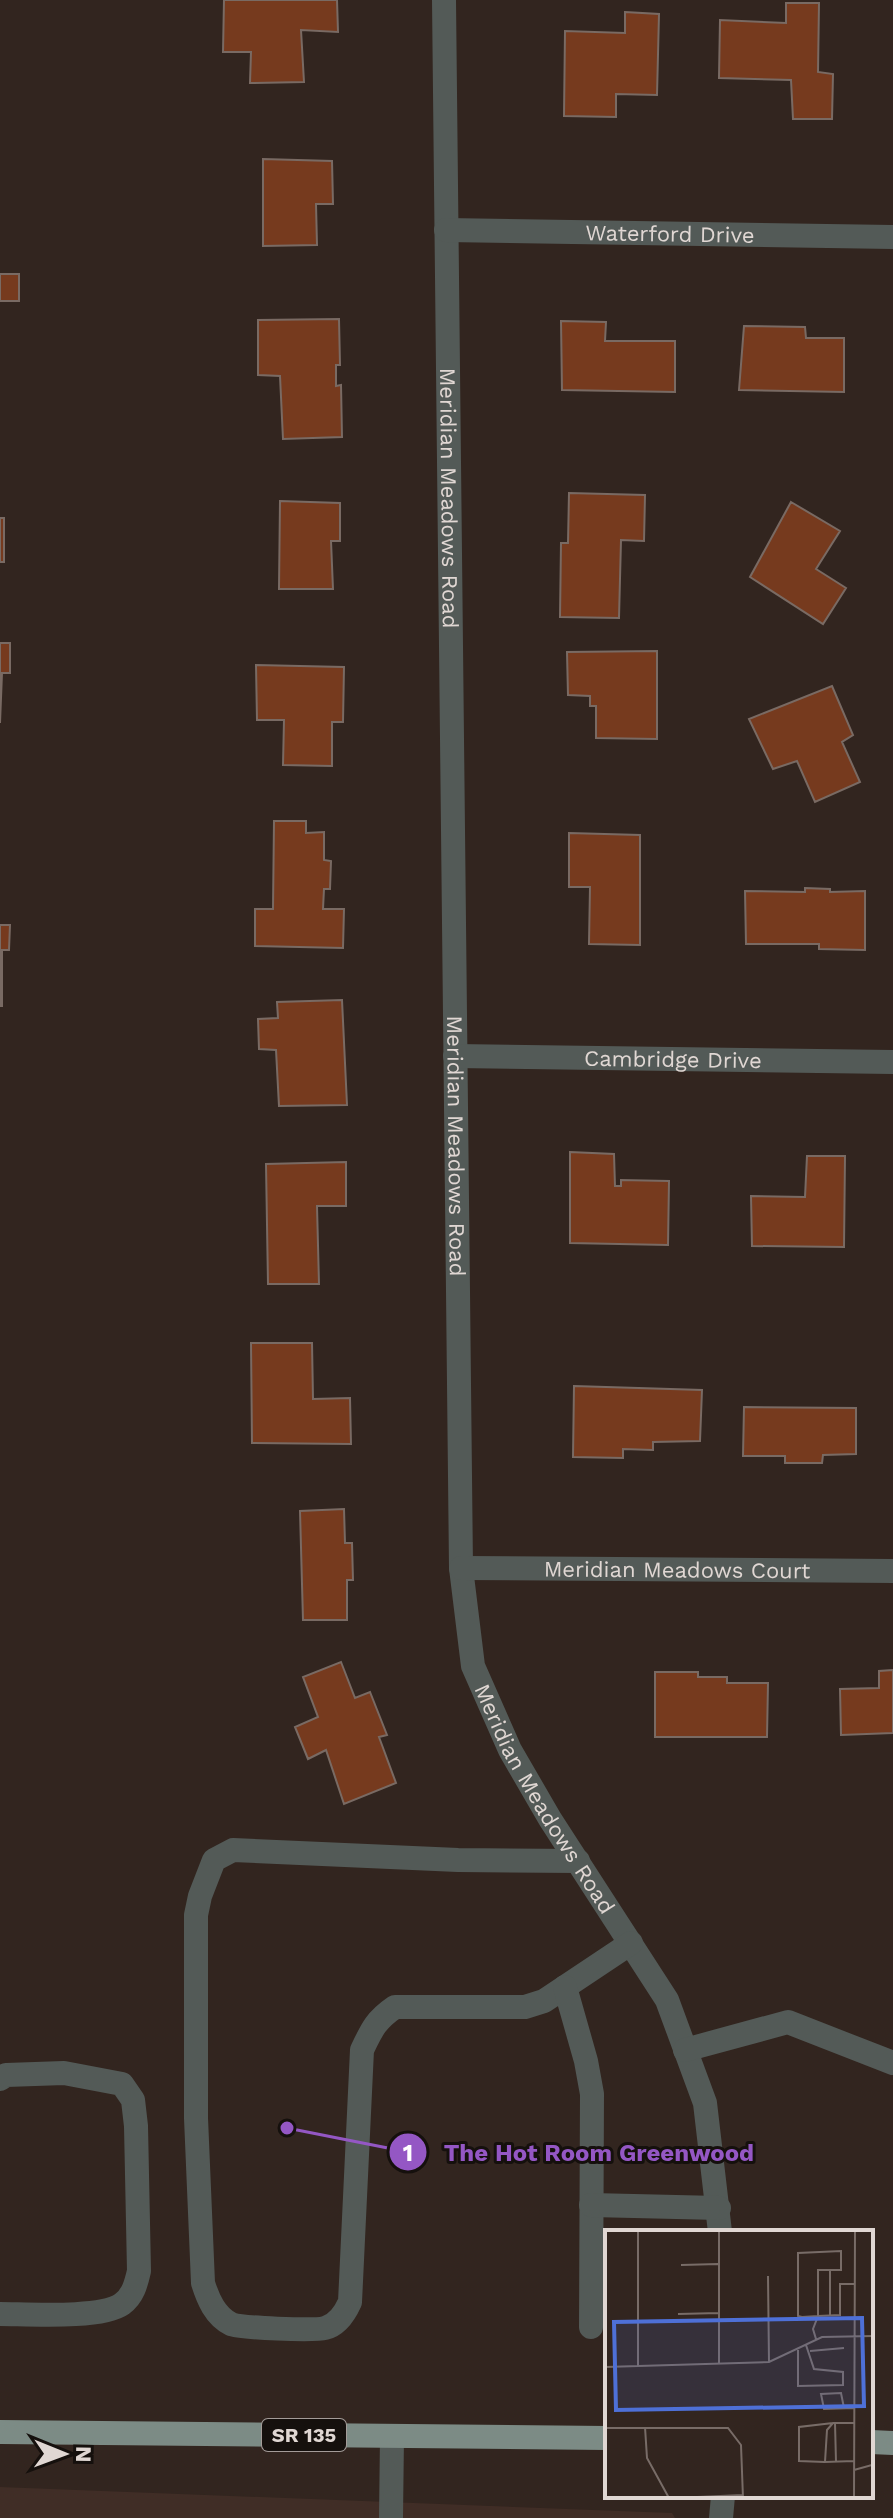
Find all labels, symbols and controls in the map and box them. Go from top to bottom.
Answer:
street label: Waterford Drive [585,220,755,247]
street label: Meridian Meadows Road [435,367,463,629]
street label: Meridian Meadows Road [443,1015,470,1276]
street label: Cambridge Drive [584,1045,762,1073]
street label: Meridian Meadows Court [544,1556,810,1583]
street label: Meridian Meadows Road [470,1680,620,1918]
callout: The Hot Room Greenwood [388,2128,771,2176]
text: 1 [403,2139,413,2167]
text: The Hot Room Greenwood [444,2139,754,2167]
inset map [605,2230,873,2498]
north arrow [24,2414,104,2494]
road number: SR 135 [262,2419,346,2451]
text: N [71,2446,96,2463]

